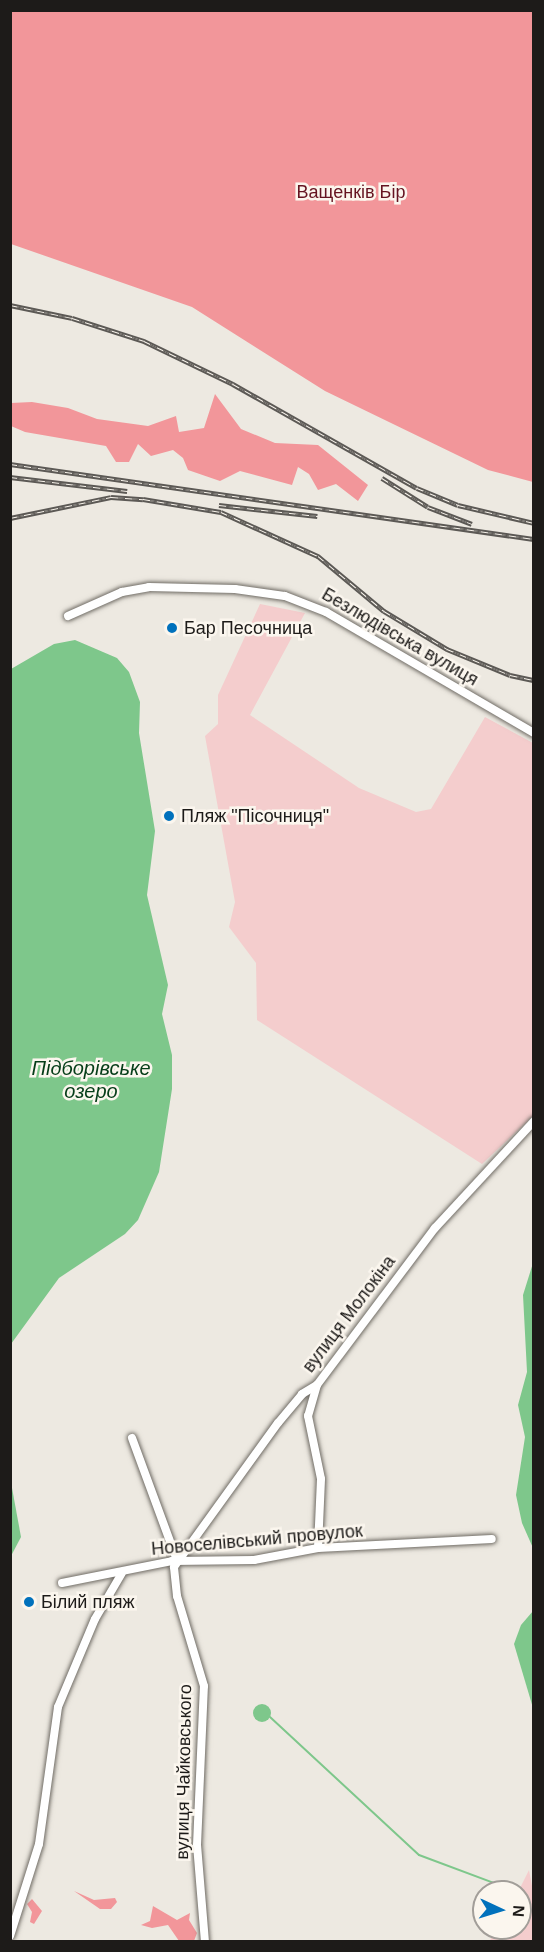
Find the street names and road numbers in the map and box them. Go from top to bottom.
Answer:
street label: Безлюдівська вулиця [318,583,482,691]
street label: вулиця Молокіна [298,1251,400,1377]
street label: Новоселівський провулок [150,1520,364,1560]
street label: вулиця Чайковського [172,1684,196,1860]

